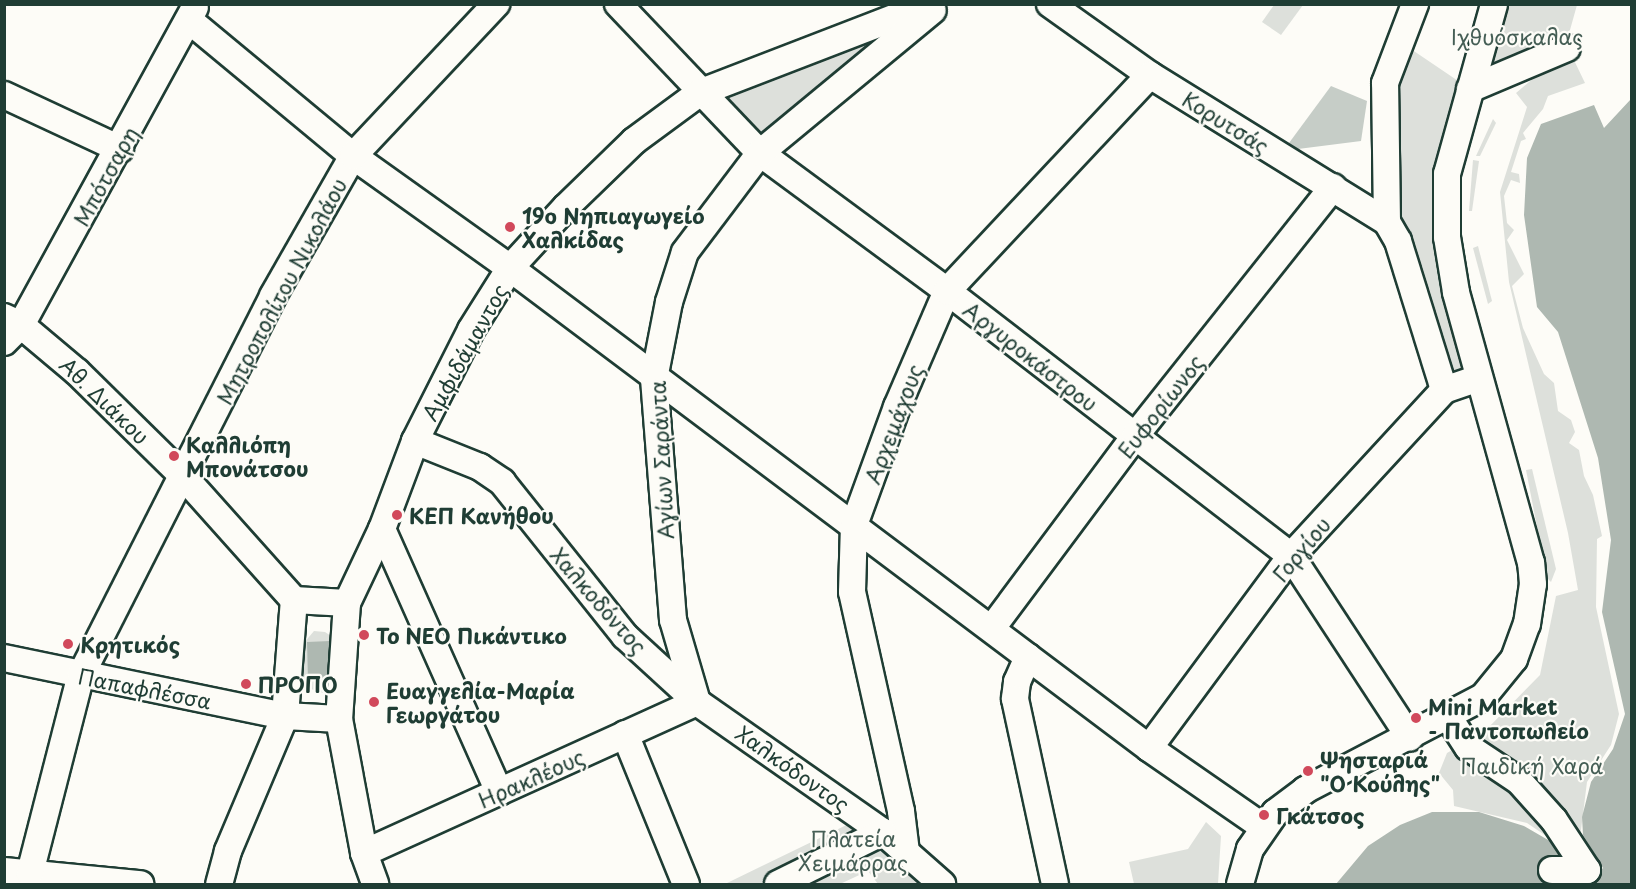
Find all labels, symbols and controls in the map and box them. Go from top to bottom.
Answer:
park label: Ιχθυόσκαλας [1451,23,1583,49]
street label: Κορυτσάς [1178,86,1274,158]
street label: Μπότσαρη [67,122,143,230]
street label: Μητροπολίτου Νικολάου [211,173,351,409]
place label: 19ο Νηπιαγωγείο Χαλκίδας [522,202,705,252]
marker: 19ο Νηπιαγωγείο Χαλκίδας [503,220,517,234]
street label: Αμφιδάμαντος [416,279,512,425]
street label: Αργυροκάστρου [959,296,1103,416]
street label: Ευφορίωνος [1112,349,1208,463]
street label: Αθ. Διάκου [55,351,155,449]
street label: Αρχεμάχους [859,361,927,487]
street label: Αγίων Σαράντα [644,380,678,540]
place label: Καλλιόπη Μπονάτσου [186,431,309,481]
marker: Καλλιόπη Μπονάτσου [167,449,181,463]
place label: ΚΕΠ Κανήθου [409,502,554,528]
marker: ΚΕΠ Κανήθου [390,508,404,522]
street label: Γοργίου [1267,512,1335,586]
street label: Χαλκοδόντος [546,542,652,658]
place label: Το ΝΕΟ Πικάντικο [376,622,568,648]
marker: Το ΝΕΟ Πικάντικο [357,628,371,642]
place label: Κρητικός [80,631,180,657]
marker: Κρητικός [61,637,75,651]
street label: Παπαφλέσσα [76,663,214,713]
place label: ΠΡΟΠΟ [258,671,338,697]
marker: ΠΡΟΠΟ [239,677,253,691]
place label: Ευαγγελία-Μαρία Γεωργάτου [386,677,575,727]
place label: Mini Market - Παντοπωλείο [1428,693,1589,743]
marker: Ευαγγελία-Μαρία Γεωργάτου [367,695,381,709]
marker: Mini Market - Παντοπωλείο [1409,711,1423,725]
street label: Χαλκόδοντος [731,720,855,816]
street label: Ηρακλέους [474,743,588,813]
place label: Ψησταριά "Ο Κούλης" [1320,746,1441,796]
park label: Παιδική Χαρά [1461,752,1603,778]
marker: Ψησταριά "Ο Κούλης" [1301,764,1315,778]
place label: Γκάτσος [1276,802,1364,828]
marker: Γκάτσος [1257,808,1271,822]
park label: Πλατεία Χειμάρρας [798,825,908,875]

